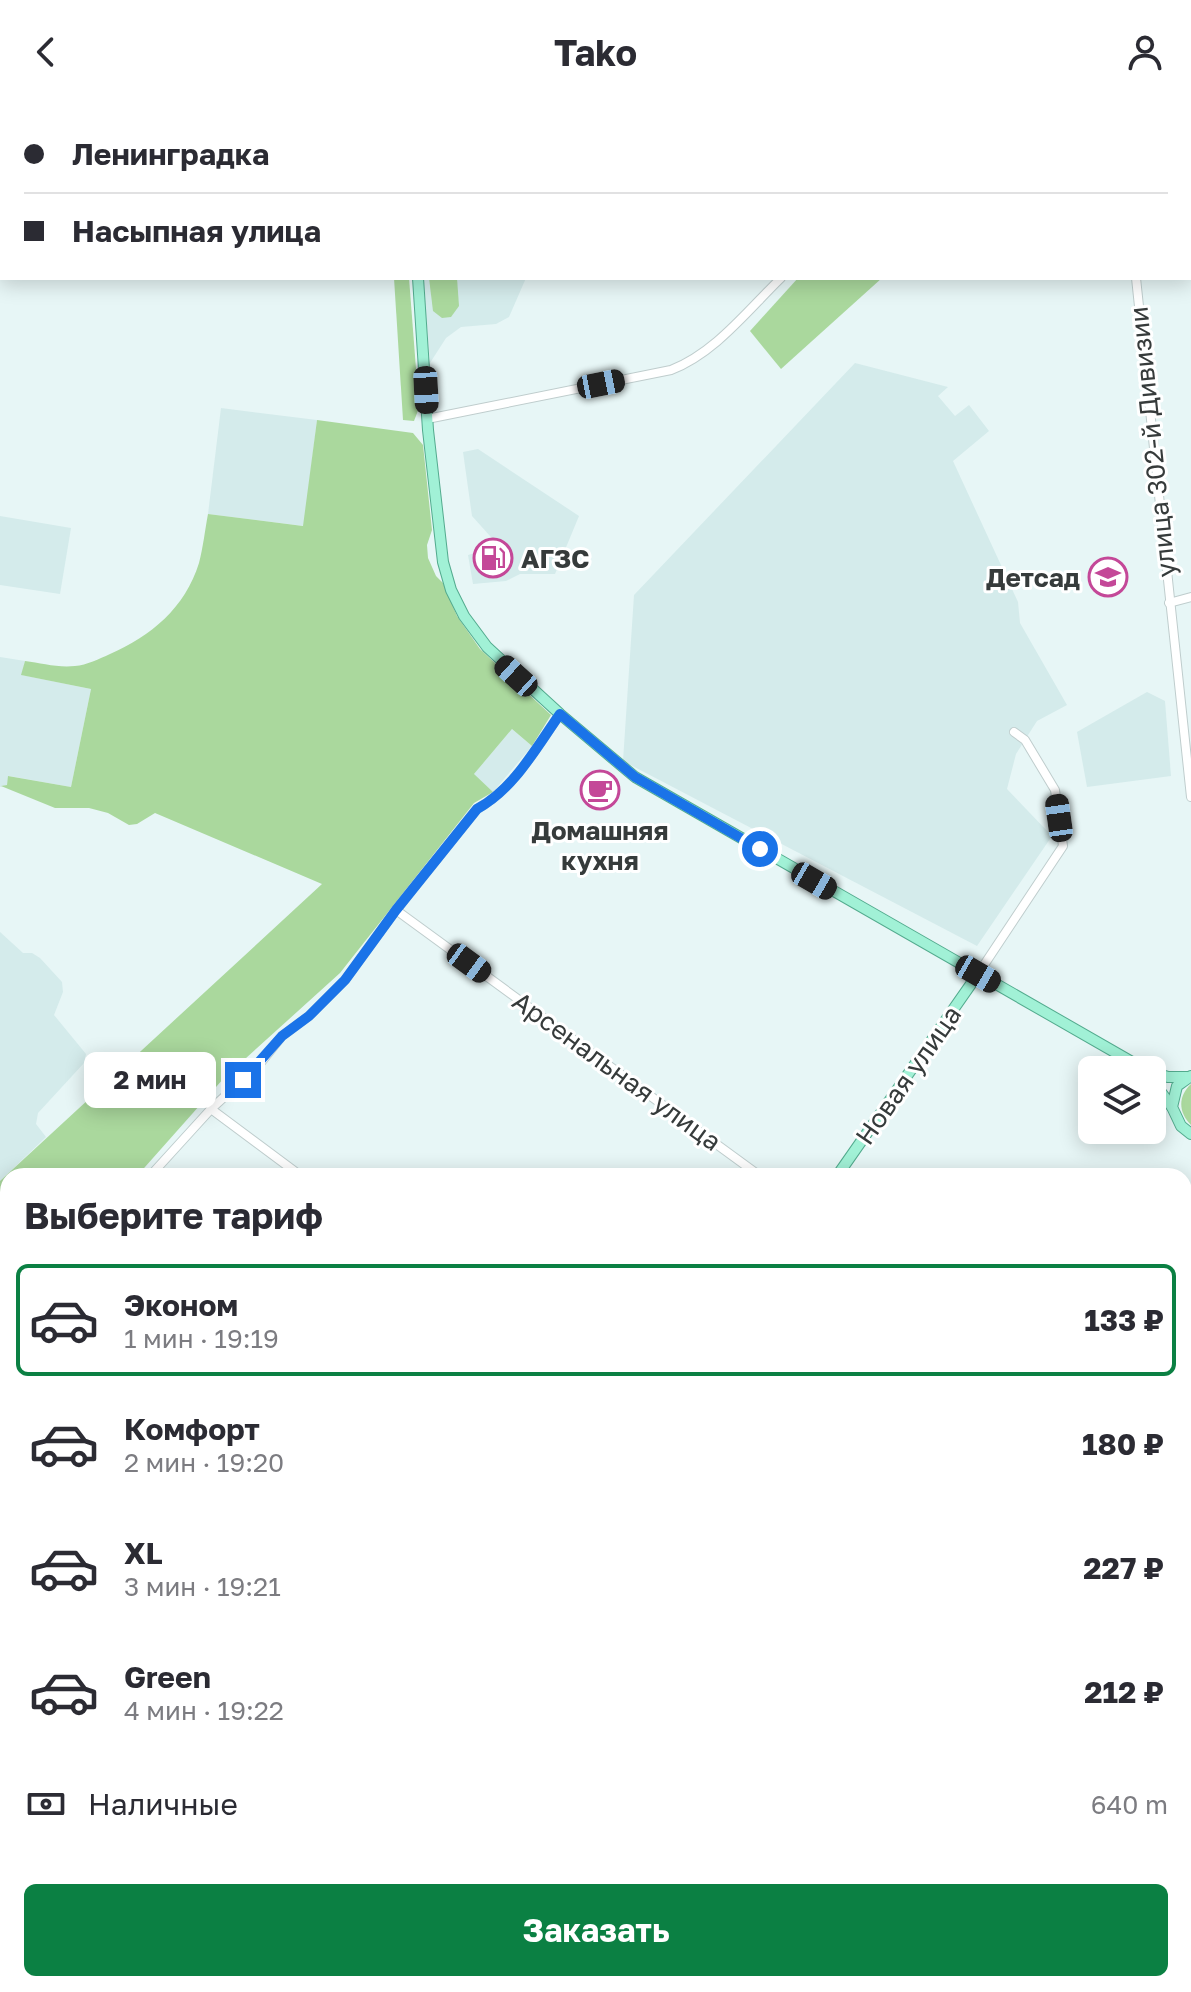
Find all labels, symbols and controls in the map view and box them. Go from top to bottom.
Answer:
icon: back [24,30,68,74]
icon: person [1123,30,1167,74]
text: Tako [554,31,637,74]
text: Ленинградка [72,136,269,172]
text: Насыпная улица [72,213,321,249]
street label: улица 302-й Дивизии [1122,305,1182,579]
car [413,365,439,415]
car [575,368,627,400]
fuel station icon: АГЗС [472,537,514,579]
place label: АГЗС [521,543,589,574]
school or university icon: Детсад [1087,556,1129,598]
place label: Детсад [986,562,1080,593]
car [490,651,542,701]
cafe icon: Домашняя кухня [579,769,621,811]
car [1044,793,1074,843]
place label: Домашняя кухня [531,815,669,876]
route start [742,831,778,867]
car [787,859,841,903]
car [443,939,495,987]
car [951,952,1005,996]
street label: Арсенальная улица [507,985,727,1157]
street label: Новая улица [849,1000,967,1150]
callout: 2 мин [83,1052,215,1108]
map controls [1078,1056,1166,1144]
button: layers [1078,1056,1166,1144]
route end [225,1062,261,1098]
text: 2 мин [114,1064,186,1095]
text: Выберите тариф [24,1194,323,1237]
icon: car [28,1284,100,1356]
text: Эконом [124,1287,238,1323]
text: 133 ₽ [1084,1302,1164,1338]
text: 1 мин · 19:19 [124,1323,279,1354]
icon: car [28,1408,100,1480]
text: Комфорт [124,1411,260,1447]
text: 180 ₽ [1082,1426,1164,1462]
text: 2 мин · 19:20 [124,1447,284,1478]
icon: car [28,1532,100,1604]
text: XL [124,1535,163,1571]
text: 227 ₽ [1083,1550,1164,1586]
text: 3 мин · 19:21 [124,1571,281,1602]
icon: car [28,1656,100,1728]
text: Green [124,1659,211,1695]
text: 212 ₽ [1084,1674,1164,1710]
text: 4 мин · 19:22 [124,1695,284,1726]
icon: cash [24,1782,68,1826]
text: Наличные [88,1786,238,1822]
text: 640 m [1091,1789,1168,1820]
button: Заказать [24,1884,1168,1976]

